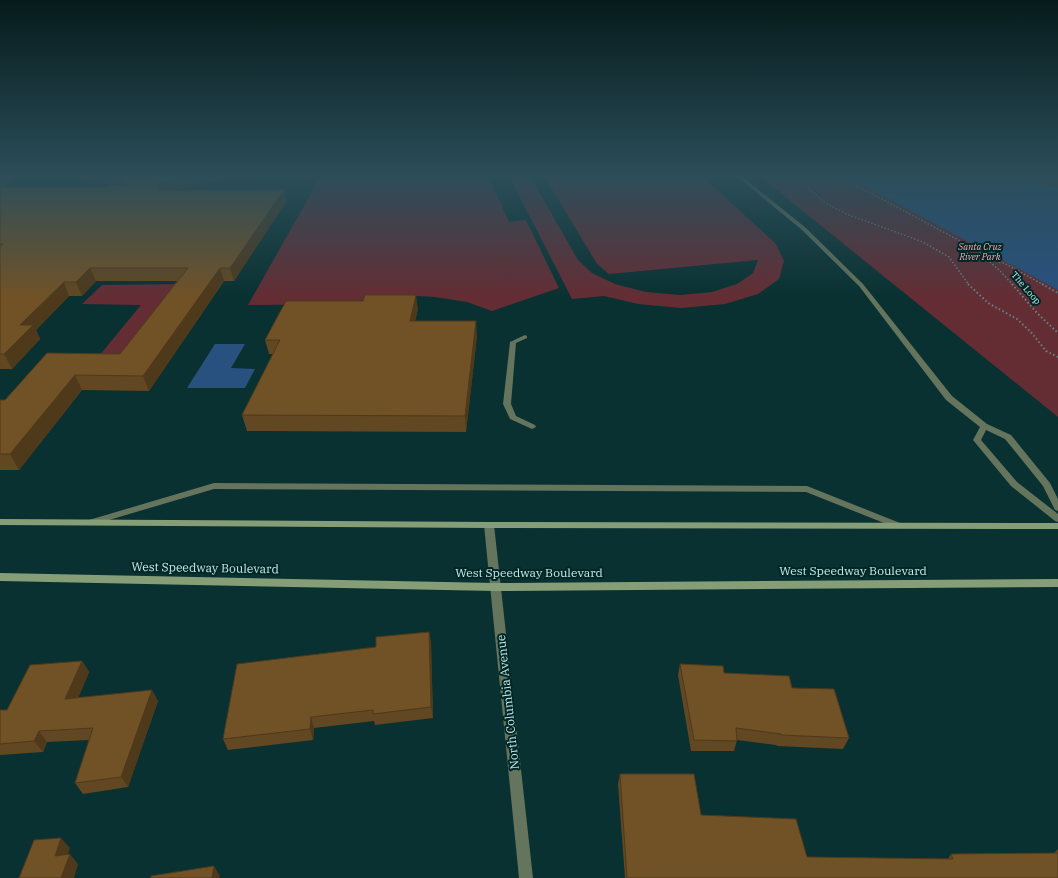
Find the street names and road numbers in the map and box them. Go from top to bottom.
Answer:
street label: The Loop [1009,269,1044,307]
street label: West Speedway Boulevard [131,559,279,576]
street label: West Speedway Boulevard [779,563,927,578]
street label: West Speedway Boulevard [455,565,603,580]
street label: North Columbia Avenue [493,634,522,770]

